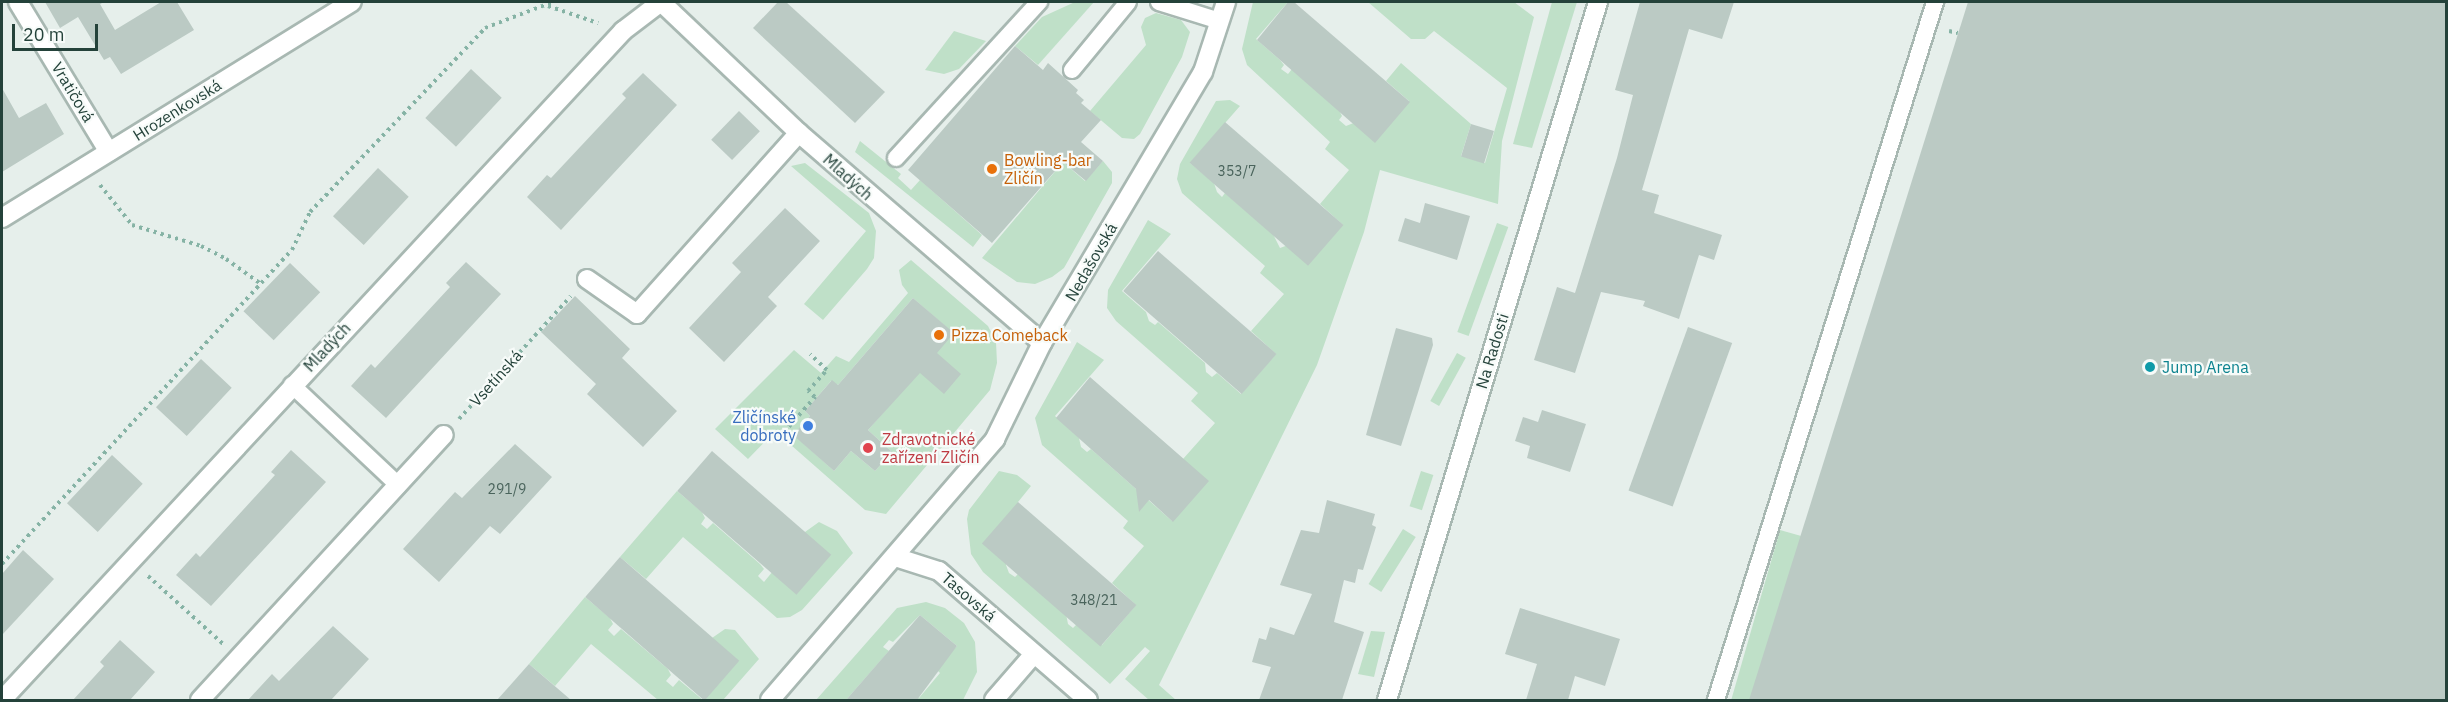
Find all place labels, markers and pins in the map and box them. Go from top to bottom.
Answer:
place label: Bowling-bar Zličín [1004,150,1092,188]
marker: Bowling-bar Zličín [985,162,999,176]
place label: Pizza Comeback [951,325,1068,345]
marker: Pizza Comeback [932,328,946,342]
place label: Jump Arena [2162,357,2249,377]
marker: Jump Arena [2143,360,2157,374]
place label: Zličínské dobroty [732,407,796,445]
marker: Zličínské dobroty [801,419,815,433]
place label: Zdravotnické zařízení Zličín [882,429,980,467]
marker: Zdravotnické zařízení Zličín [859,439,877,457]

